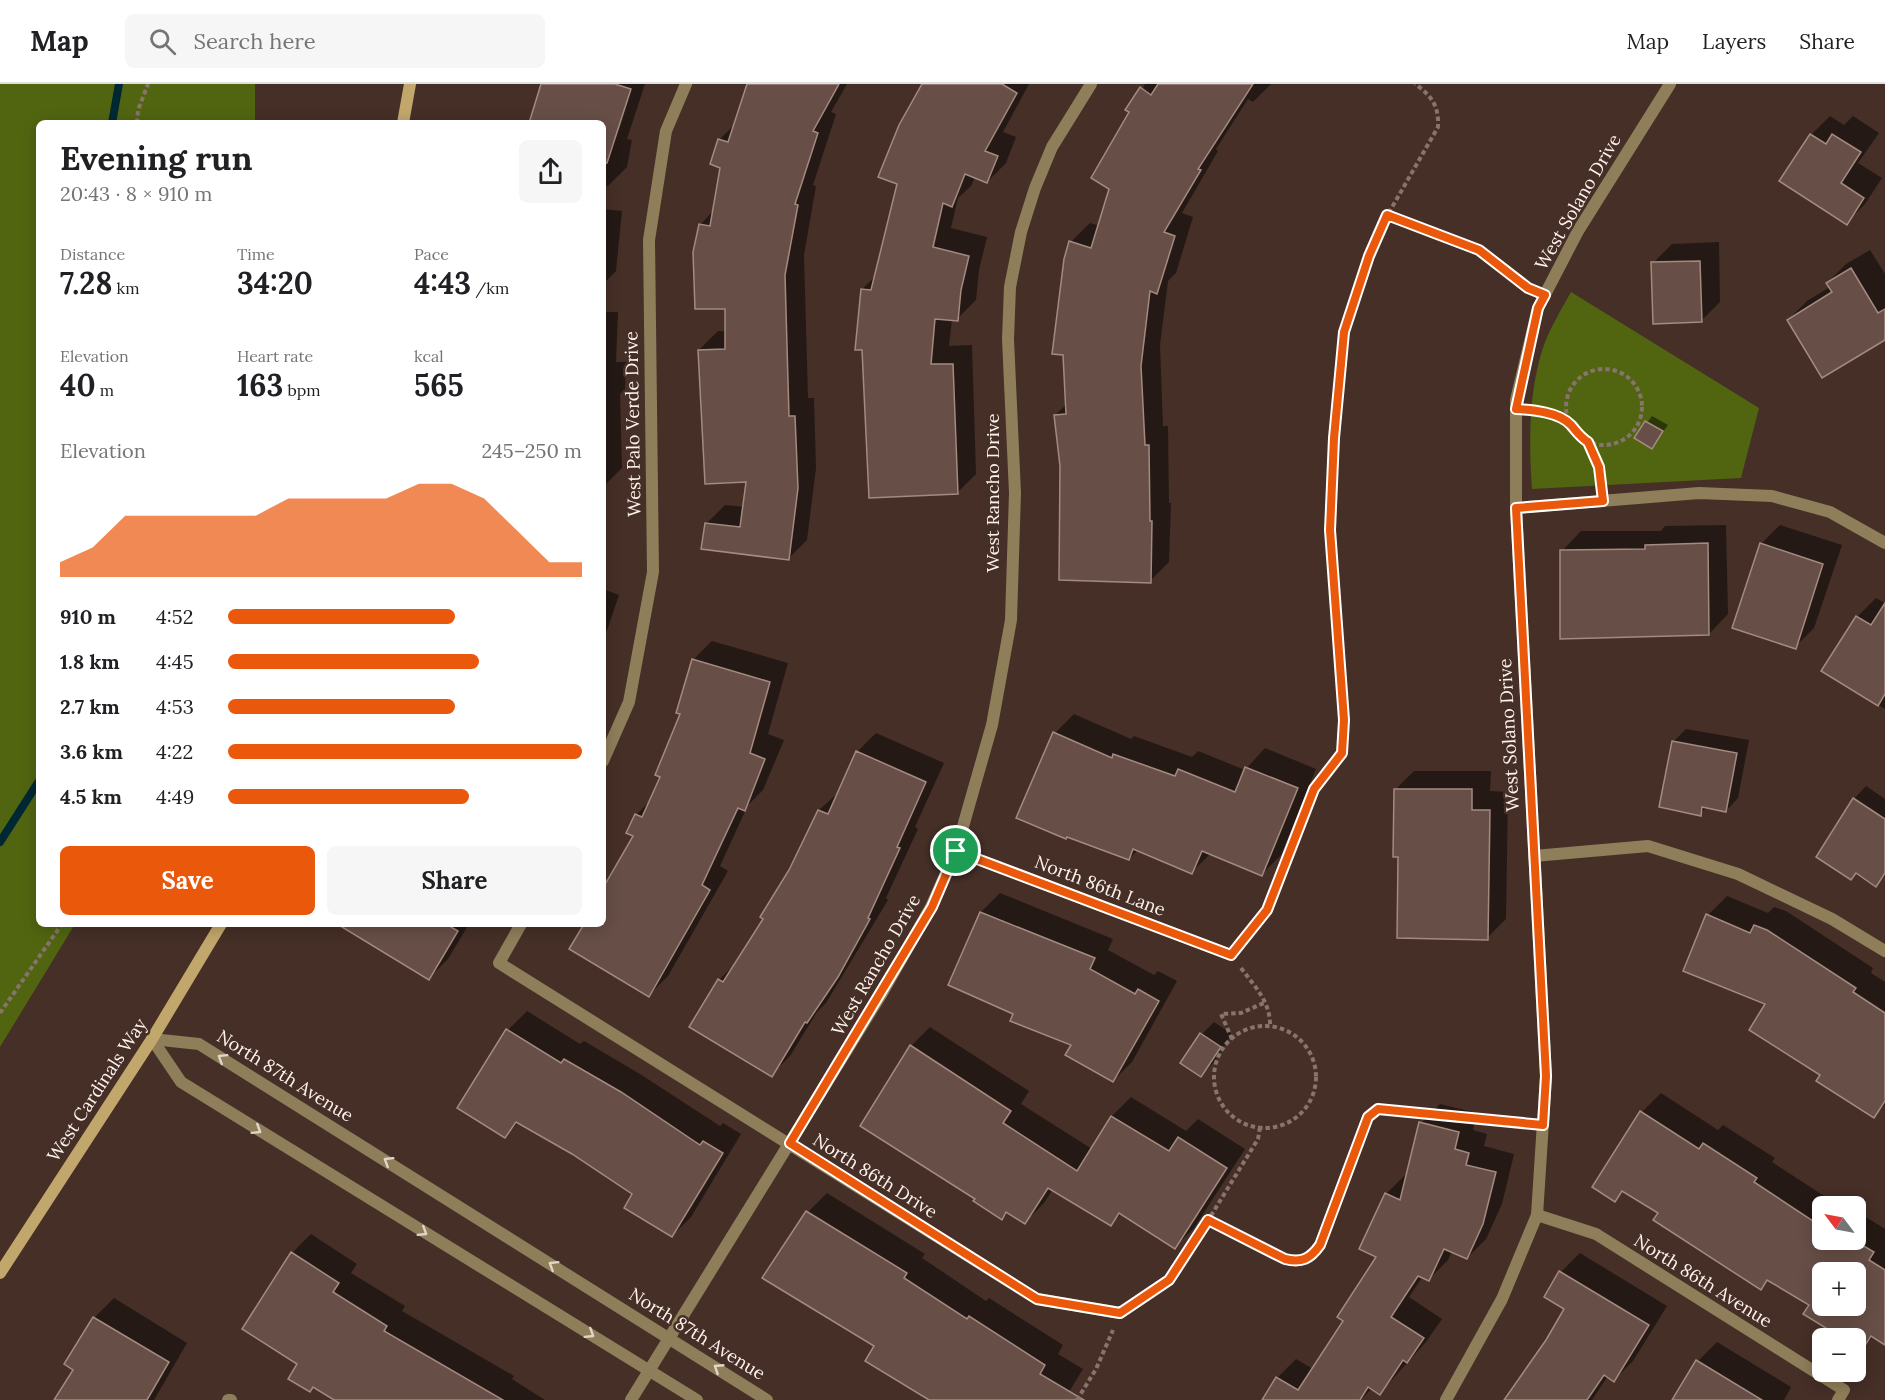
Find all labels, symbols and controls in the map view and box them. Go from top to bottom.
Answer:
search box [125,14,545,68]
text: Map [30,23,89,59]
icon: search [146,25,179,58]
text: Search here [194,27,316,55]
text: Map [1626,28,1669,55]
text: Layers [1702,28,1766,55]
text: Share [1799,28,1855,55]
street label: West Solano Drive [1529,129,1626,274]
text: Evening run [60,137,252,179]
button: share [519,140,582,203]
text: 20:43 · 8 × 910 m [60,181,212,206]
text: Distance [60,244,125,264]
text: Time [237,244,275,264]
text: Pace [414,244,449,264]
text: 7.28 [60,264,112,302]
text: 34:20 [237,264,313,302]
text: 4:43 [414,264,471,302]
text: km [112,278,139,298]
text: /km [471,278,509,298]
street label: West Palo Verde Drive [619,331,646,517]
text: Elevation [60,346,129,366]
text: Heart rate [237,346,313,366]
text: kcal [414,346,444,366]
text: 40 [60,366,96,404]
text: 163 [237,366,283,404]
text: 565 [414,366,464,404]
text: m [96,380,114,400]
text: bpm [283,380,321,400]
street label: West Rancho Drive [981,413,1004,573]
text: Elevation [60,438,146,463]
text: 245–250 m [482,438,582,463]
text: 910 m [60,604,116,629]
text: 4:52 [156,604,193,629]
text: 1.8 km [60,649,120,674]
text: 4:45 [156,649,194,674]
street label: West Solano Drive [1493,658,1524,812]
text: 2.7 km [60,694,120,719]
text: 4:53 [156,694,194,719]
text: 3.6 km [60,739,123,764]
text: 4:22 [156,739,193,764]
text: 4.5 km [60,784,122,809]
text: 4:49 [156,784,194,809]
pin [930,825,981,876]
icon: arrive [939,834,972,867]
button: Save [60,846,315,915]
button: Share [327,846,582,915]
street label: North 86th Lane [1032,850,1169,921]
street label: West Rancho Drive [826,890,925,1039]
street label: West Cardinals Way [42,1013,152,1166]
street label: North 87th Avenue [213,1024,358,1127]
one-way arrow [218,1054,228,1066]
one-way arrow [251,1122,261,1134]
street label: North 86th Drive [809,1128,942,1223]
one-way arrow [384,1157,394,1169]
north arrow [1812,1196,1866,1250]
map controls [1812,1196,1866,1382]
one-way arrow [417,1224,427,1236]
street label: North 86th Avenue [1630,1229,1777,1332]
one-way arrow [549,1260,559,1272]
button: + [1812,1262,1866,1316]
street label: North 87th Avenue [625,1282,770,1385]
one-way arrow [584,1326,594,1338]
button: − [1812,1328,1866,1382]
one-way arrow [714,1364,724,1376]

